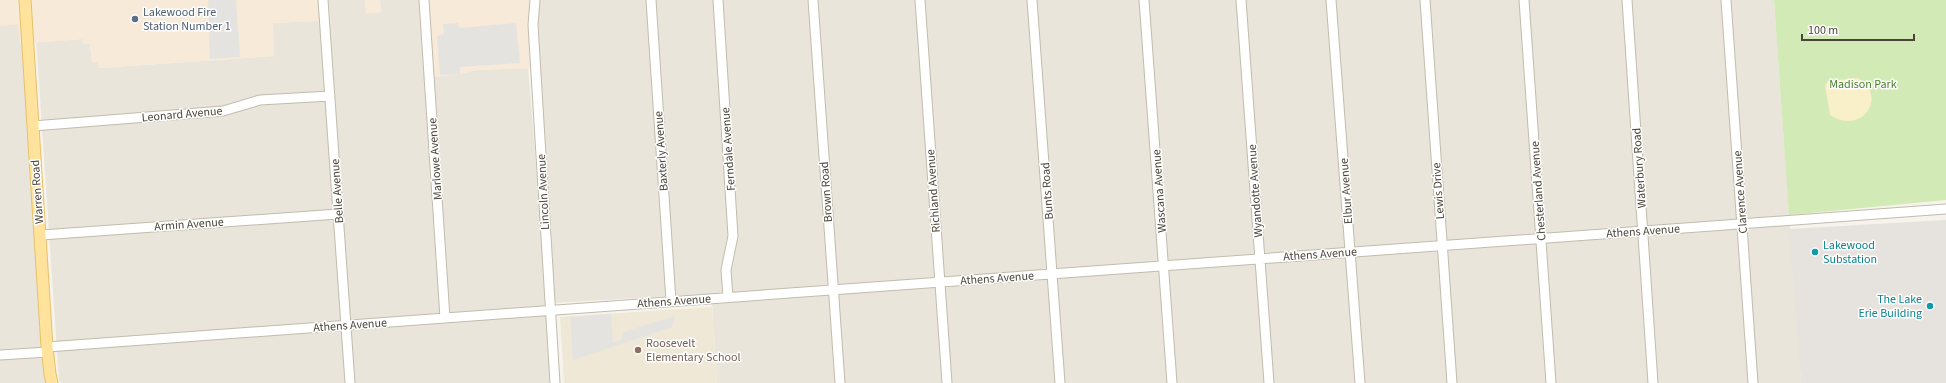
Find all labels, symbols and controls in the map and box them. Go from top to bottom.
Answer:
place label: Lakewood Fire Station Number 1 [143,4,231,35]
marker: Lakewood Fire Station Number 1 [130,14,140,24]
scale bar [1802,16,1914,42]
text: 100 m [1808,22,1838,39]
park label: Madison Park [1829,76,1897,93]
street label: Leonard Avenue [141,103,223,126]
street label: Ferndale Avenue [717,107,740,191]
street label: Baxterly Avenue [650,110,673,192]
street label: Marlowe Avenue [424,117,447,201]
street label: Waterbury Road [1628,127,1651,209]
street label: Chesterland Avenue [1527,141,1550,241]
street label: Wyandotte Avenue [1244,144,1267,238]
street label: Richland Avenue [922,149,945,233]
street label: Wascana Avenue [1148,149,1171,233]
street label: Clarence Avenue [1729,150,1752,234]
street label: Lincoln Avenue [533,154,554,230]
street label: Elbur Avenue [1336,157,1357,225]
street label: Belle Avenue [327,158,348,224]
street label: Warren Road [27,159,48,225]
street label: Brown Road [816,161,837,223]
street label: Bunts Road [1037,162,1058,220]
street label: Lewis Drive [1428,162,1449,220]
street label: Armin Avenue [154,214,224,235]
street label: Athens Avenue [1606,220,1681,243]
place label: Lakewood Substation [1823,237,1877,268]
street label: Athens Avenue [1283,243,1358,266]
marker: Lakewood Substation [1810,247,1820,257]
street label: Athens Avenue [960,267,1035,290]
street label: Athens Avenue [637,290,712,313]
place label: The Lake Erie Building [1858,291,1922,322]
marker: The Lake Erie Building [1925,301,1935,311]
street label: Athens Avenue [313,314,388,337]
place label: Roosevelt Elementary School [646,335,741,366]
marker: Roosevelt Elementary School [633,345,643,355]

